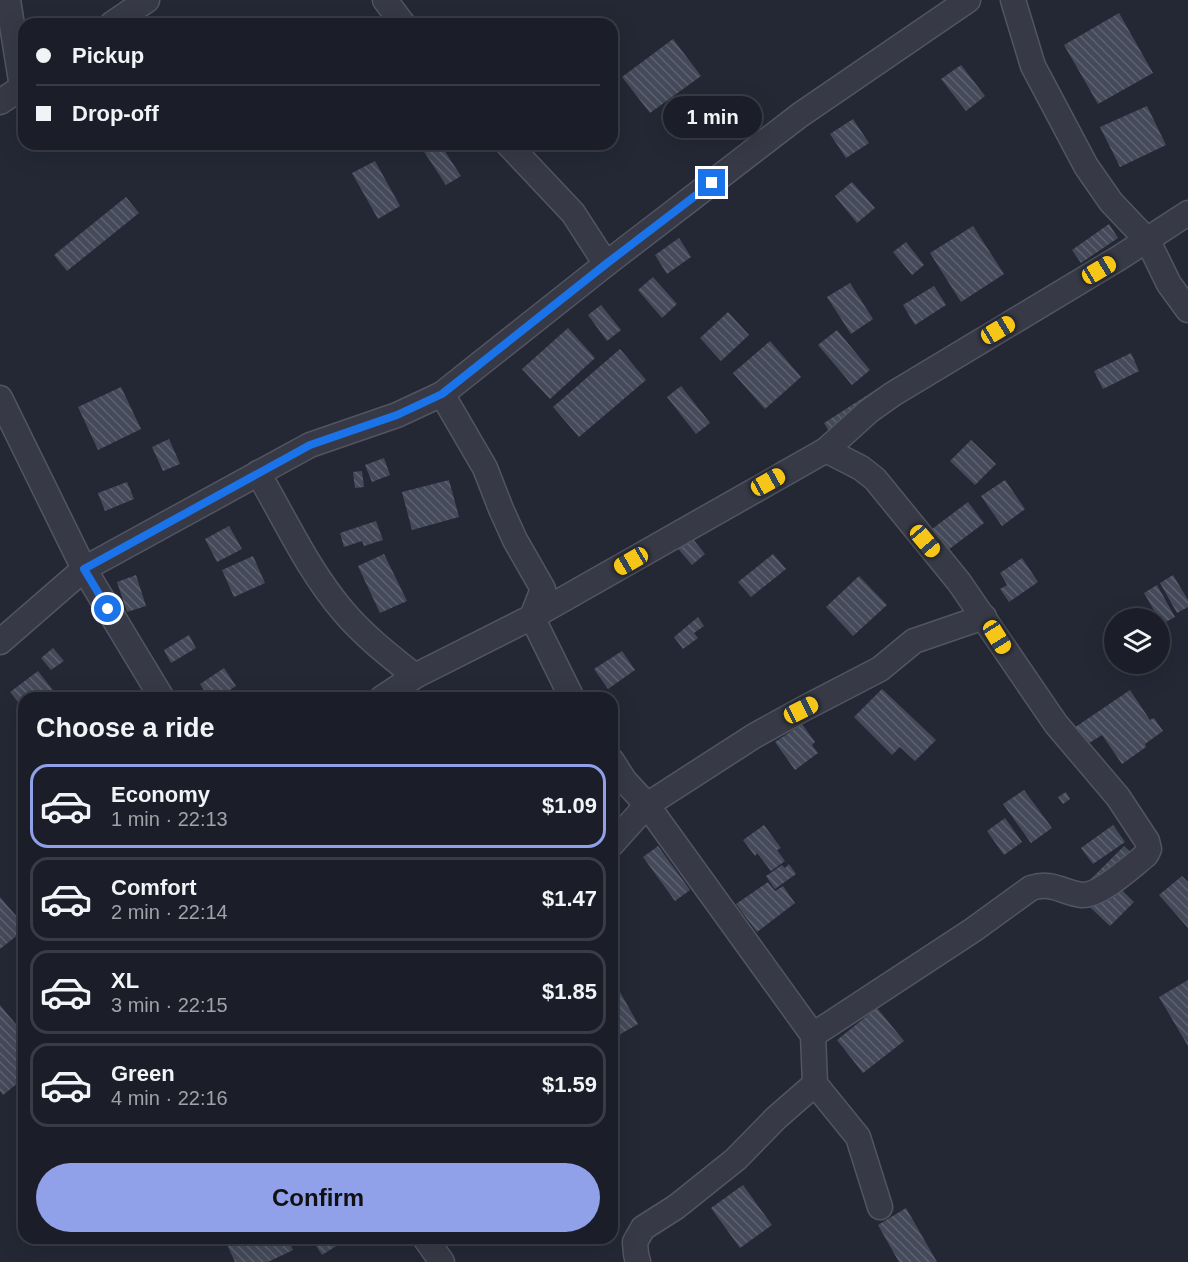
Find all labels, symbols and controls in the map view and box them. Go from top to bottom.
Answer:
text: Pickup [72,43,144,68]
callout: 1 min [662,96,762,138]
text: Drop-off [72,101,159,126]
text: 1 min [686,106,739,128]
route end [698,169,725,196]
car [1079,253,1119,287]
car [978,313,1018,347]
car [748,465,788,499]
car [907,521,943,561]
car [611,544,651,578]
route start [94,595,121,622]
map controls [1104,608,1170,674]
button: layers [1104,608,1170,674]
car [980,617,1014,657]
car [781,694,821,726]
text: Choose a ride [36,713,215,743]
icon: car [39,779,93,833]
text: Economy [111,782,210,807]
text: $1.09 [542,793,597,818]
text: 1 min · 22:13 [111,808,228,830]
icon: car [39,872,93,926]
text: Comfort [111,875,197,900]
text: $1.47 [542,886,597,911]
text: 2 min · 22:14 [111,901,228,923]
icon: car [39,965,93,1019]
text: XL [111,968,139,993]
text: $1.85 [542,979,597,1004]
text: 3 min · 22:15 [111,994,228,1016]
icon: car [39,1058,93,1112]
text: Green [111,1061,175,1086]
text: $1.59 [542,1072,597,1097]
text: 4 min · 22:16 [111,1087,228,1109]
button: Confirm [36,1163,600,1232]

